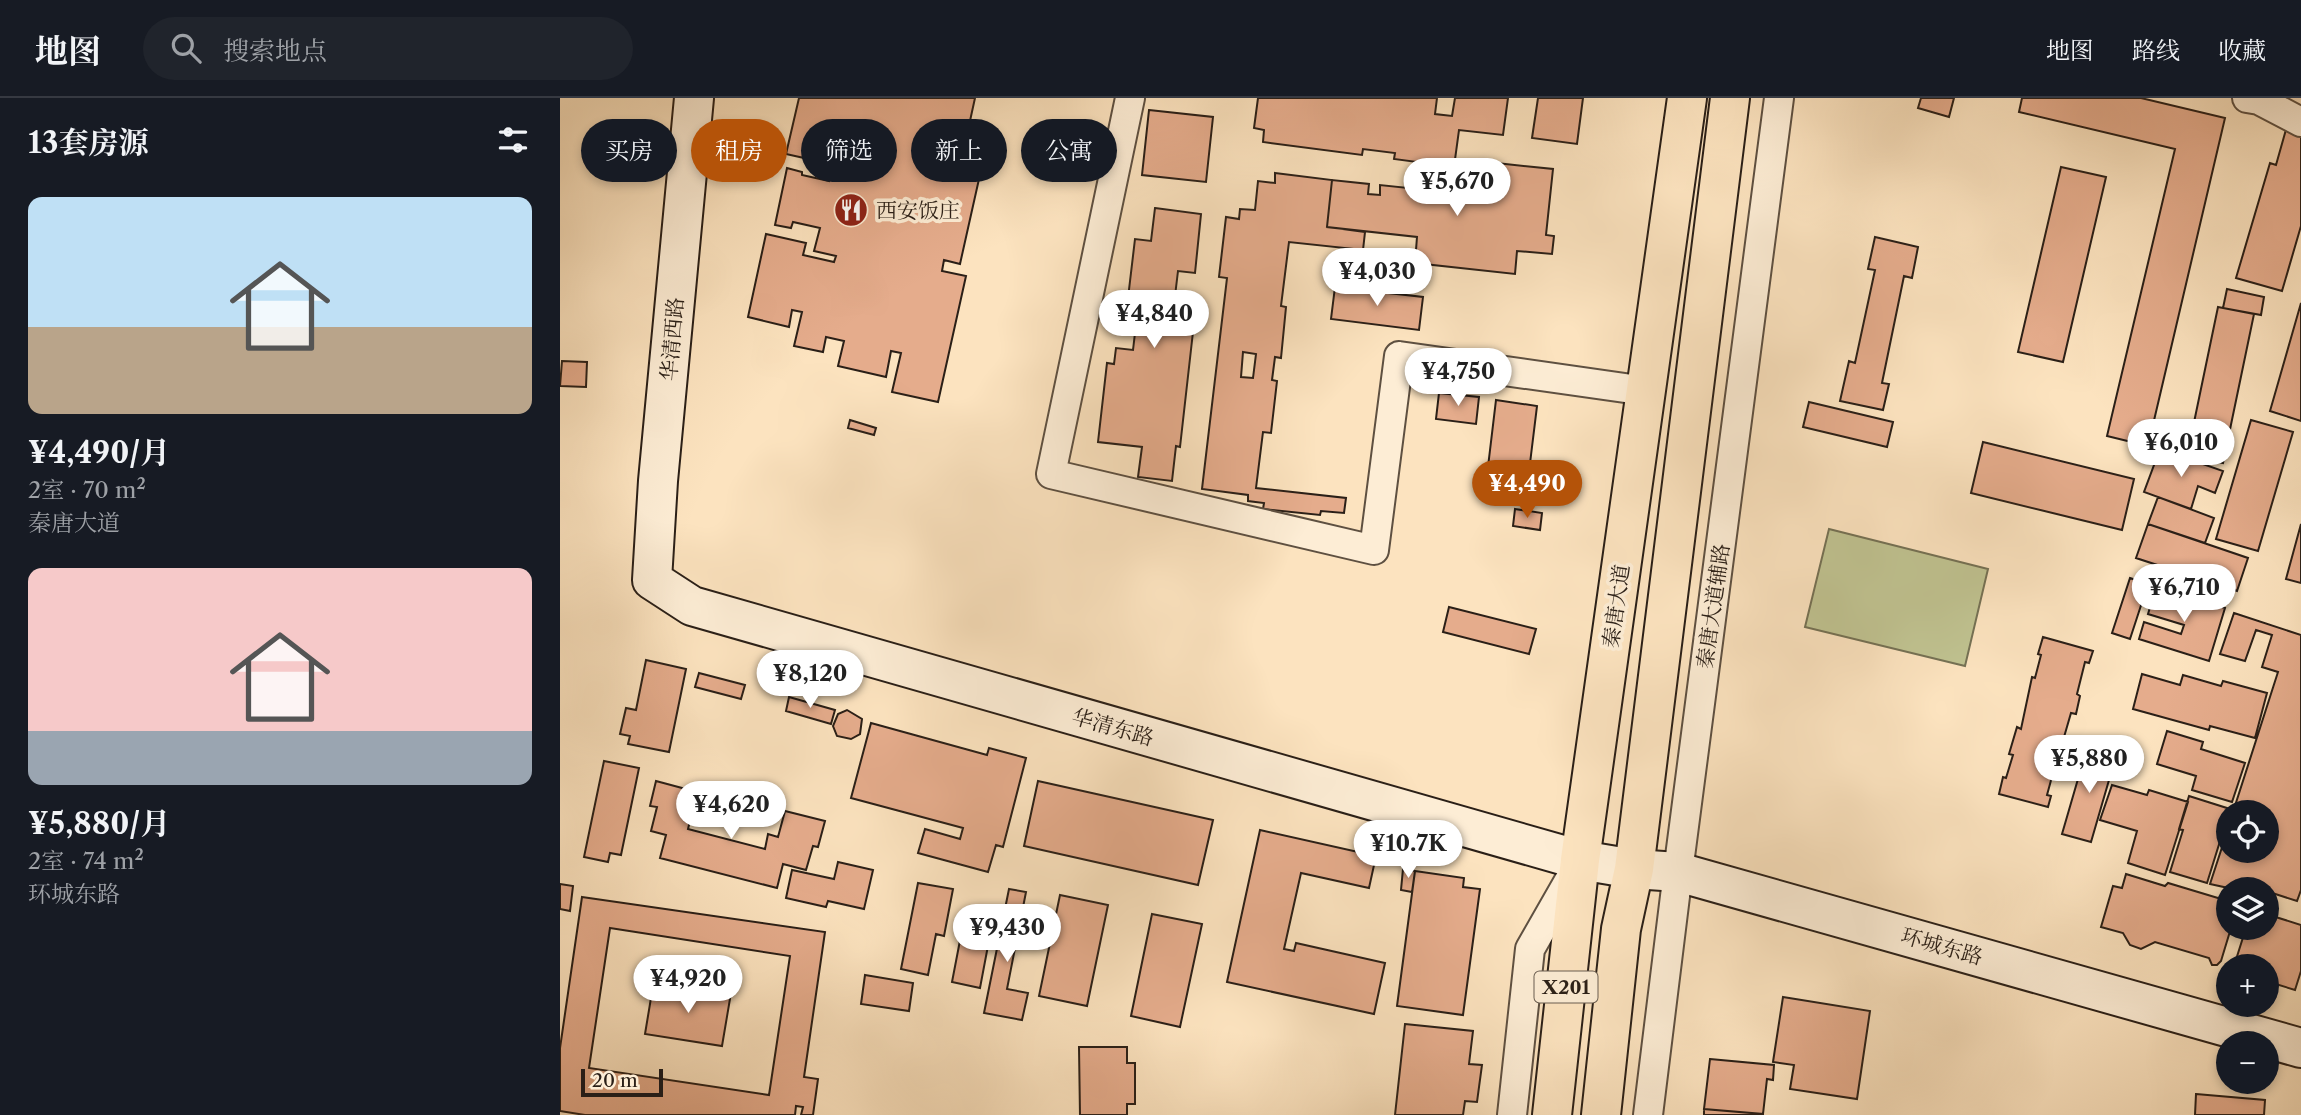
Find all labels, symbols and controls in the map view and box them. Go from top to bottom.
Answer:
search box [143,17,633,80]
icon: search [167,29,205,67]
text: 地图 [35,31,101,72]
text: 搜索地点 [223,35,327,67]
text: 地图 [2046,36,2094,65]
text: 路线 [2132,36,2180,65]
text: 收藏 [2218,36,2266,65]
chip: 买房 [581,119,677,182]
chip: 租房 [691,119,787,182]
chip: 筛选 [801,119,897,182]
chip: 新上 [911,119,1007,182]
chip: 公寓 [1021,119,1117,182]
icon: filters [494,121,532,159]
text: 13套房源 [28,124,148,161]
pin: ¥5,670 [1400,158,1514,218]
text: ¥5,670 [1420,167,1494,195]
restaurant icon: 西安饭庄 [832,191,870,229]
place label: 西安饭庄 [876,198,960,223]
icon: home [217,243,343,369]
pin: ¥4,030 [1320,248,1434,308]
text: ¥4,030 [1338,257,1416,285]
pin: ¥4,840 [1097,290,1211,350]
street label: 华清西路 [656,296,688,382]
text: ¥4,840 [1115,299,1193,327]
pin: ¥4,750 [1401,348,1515,408]
text: ¥4,750 [1421,357,1495,385]
pin: ¥6,010 [2124,420,2238,479]
text: ¥6,010 [2144,428,2219,456]
text: ¥4,490/月 [28,434,170,471]
pin: ¥4,490 [1470,460,1584,520]
text: ¥4,490 [1488,469,1566,497]
text: 2室 · 70 m² [28,476,146,504]
text: 秦唐大道 [28,509,120,537]
street label: 秦唐大道辅路 [1692,542,1734,670]
street label: 秦唐大道 [1598,563,1634,649]
pin: ¥6,710 [2127,564,2241,624]
text: ¥6,710 [2148,573,2220,601]
icon: home [217,614,343,740]
pin: ¥8,120 [753,650,867,710]
text: ¥8,120 [773,659,847,687]
street label: 华清东路 [1069,703,1157,751]
pin: ¥5,880 [2032,736,2146,795]
text: ¥5,880 [2050,744,2128,772]
pin: ¥4,620 [674,782,788,841]
text: ¥4,620 [692,790,770,818]
map controls [2216,800,2279,1094]
button: locate [2216,800,2279,863]
text: ¥5,880/月 [28,805,170,842]
pin: ¥10.7K [1351,820,1465,880]
text: ¥10.7K [1370,829,1446,857]
text: 2室 · 74 m² [28,847,144,875]
button: layers [2216,877,2279,940]
text: 环城东路 [28,880,120,908]
pin: ¥9,430 [950,904,1064,964]
text: ¥9,430 [969,913,1045,941]
street label: 环城东路 [1898,922,1986,970]
button: + [2216,954,2279,1017]
pin: ¥4,920 [631,956,745,1015]
text: ¥4,920 [649,964,727,992]
road number: X201 [1534,972,1598,1002]
button: − [2216,1031,2279,1094]
scale bar [581,1066,663,1098]
text: 20 m [592,1069,638,1092]

